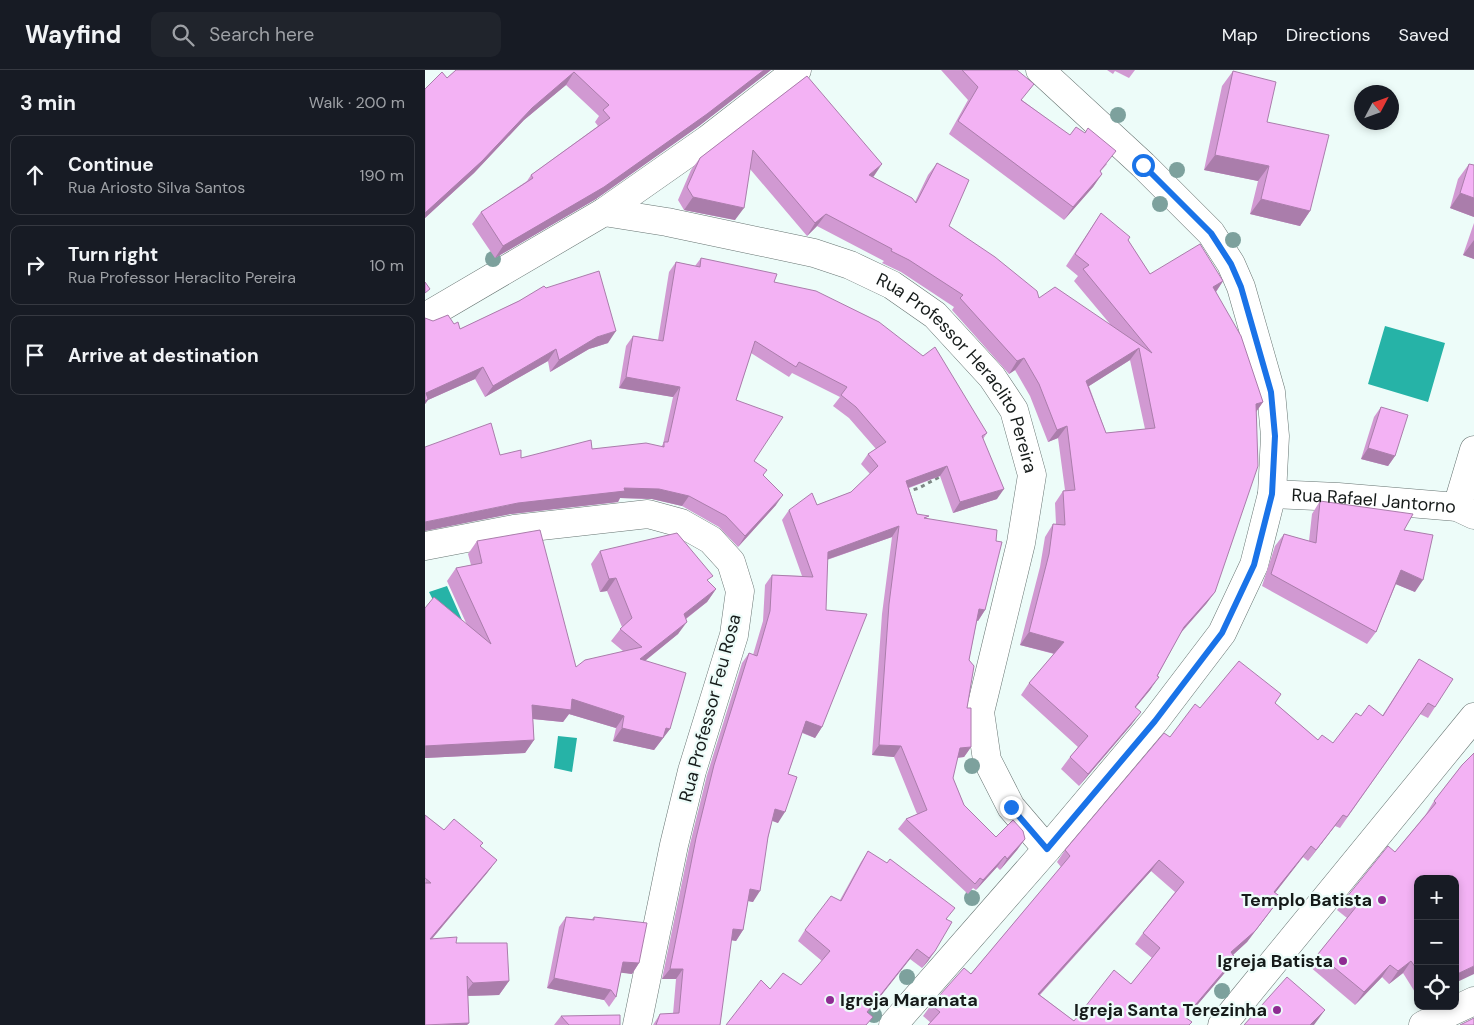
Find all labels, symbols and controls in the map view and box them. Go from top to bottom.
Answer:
search box [151,12,501,57]
text: Wayfind [25,19,121,50]
icon: search [169,21,197,49]
text: Search here [209,22,314,47]
text: Map [1222,23,1258,47]
text: Directions [1286,23,1371,47]
text: Saved [1399,23,1449,47]
north arrow [1354,85,1399,130]
text: 3 min [20,89,76,117]
text: Walk · 200 m [309,92,405,113]
text: Continue [68,152,154,177]
route start [1132,154,1155,177]
icon: ahead [21,161,49,189]
text: 190 m [360,165,404,186]
text: Rua Ariosto Silva Santos [68,177,245,198]
text: Turn right [68,242,158,267]
icon: right [21,251,49,279]
text: 10 m [370,255,404,276]
text: Rua Professor Heraclito Pereira [68,267,296,288]
street label: Rua Professor Heraclito Pereira [873,267,1043,475]
icon: arrive [21,341,49,369]
text: Arrive at destination [68,343,259,368]
street label: Rua Rafael Jantorno [1291,483,1457,519]
street label: Rua Professor Feu Rosa [673,611,747,805]
route end [1000,796,1023,819]
map controls [1414,875,1459,1010]
button: + [1414,875,1459,920]
place label: Templo Batista [1241,888,1372,912]
marker: Templo Batista [1376,894,1388,906]
button: − [1414,920,1459,965]
place label: Igreja Batista [1217,949,1333,973]
marker: Igreja Batista [1337,955,1349,967]
button: locate [1414,965,1459,1010]
place label: Igreja Maranata [840,988,978,1012]
marker: Igreja Maranata [824,994,836,1006]
place label: Igreja Santa Terezinha [1074,998,1267,1022]
marker: Igreja Santa Terezinha [1271,1004,1283,1016]

